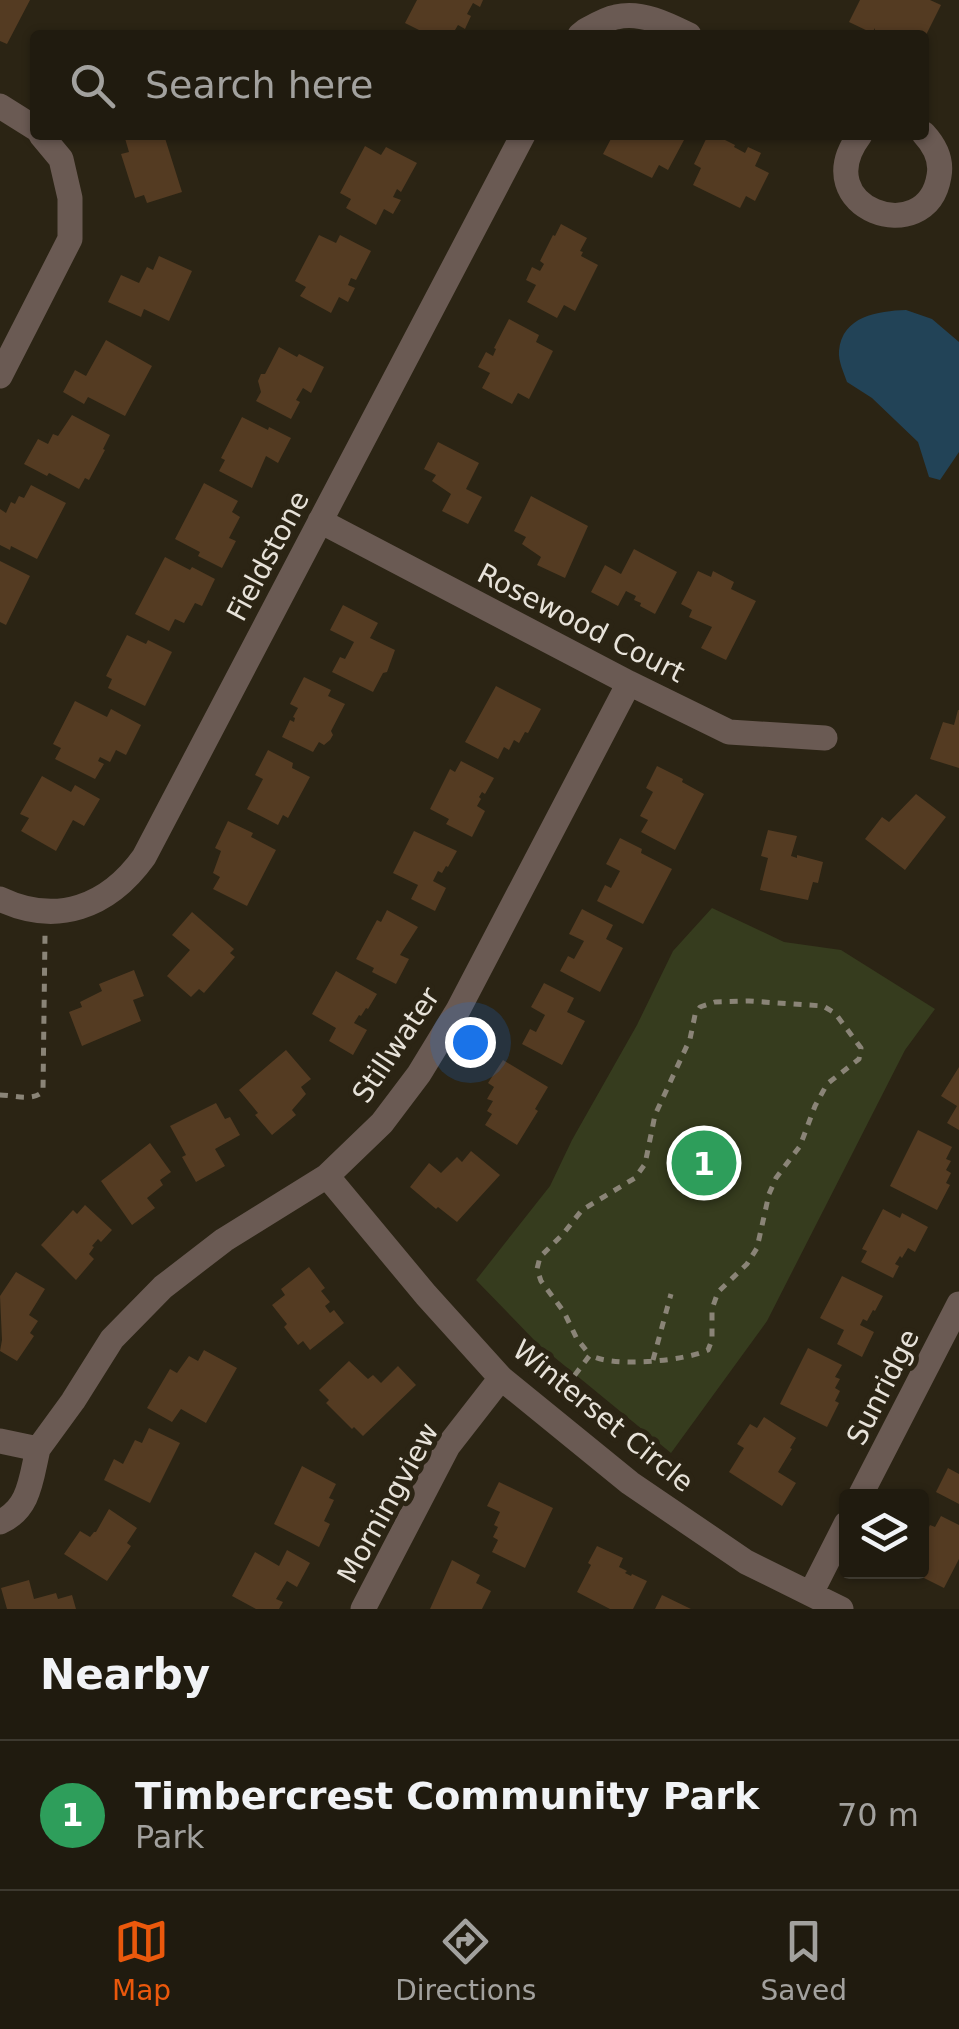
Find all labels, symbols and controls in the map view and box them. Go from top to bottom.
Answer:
search box [30,30,929,140]
icon: search [65,58,120,113]
text: Search here [145,63,373,107]
street label: Fieldstone [220,485,316,627]
street label: Rosewood Court [472,557,690,689]
street label: Stillwater [345,981,447,1109]
your location [445,1017,496,1068]
pin: 1 [672,1126,736,1200]
street label: Sunridge [840,1324,926,1450]
street label: Winterset Circle [506,1333,700,1499]
street label: Morningview [330,1417,446,1589]
map controls [839,1489,929,1579]
button: layers [839,1489,929,1579]
text: Nearby [40,1650,210,1699]
text: Timbercrest Community Park [135,1774,759,1818]
text: 1 [61,1796,84,1834]
text: 70 m [837,1796,919,1834]
text: Park [135,1818,204,1856]
tab: Map [112,1914,171,2007]
tab: Directions [395,1914,536,2007]
tab: Saved [760,1914,847,2007]

